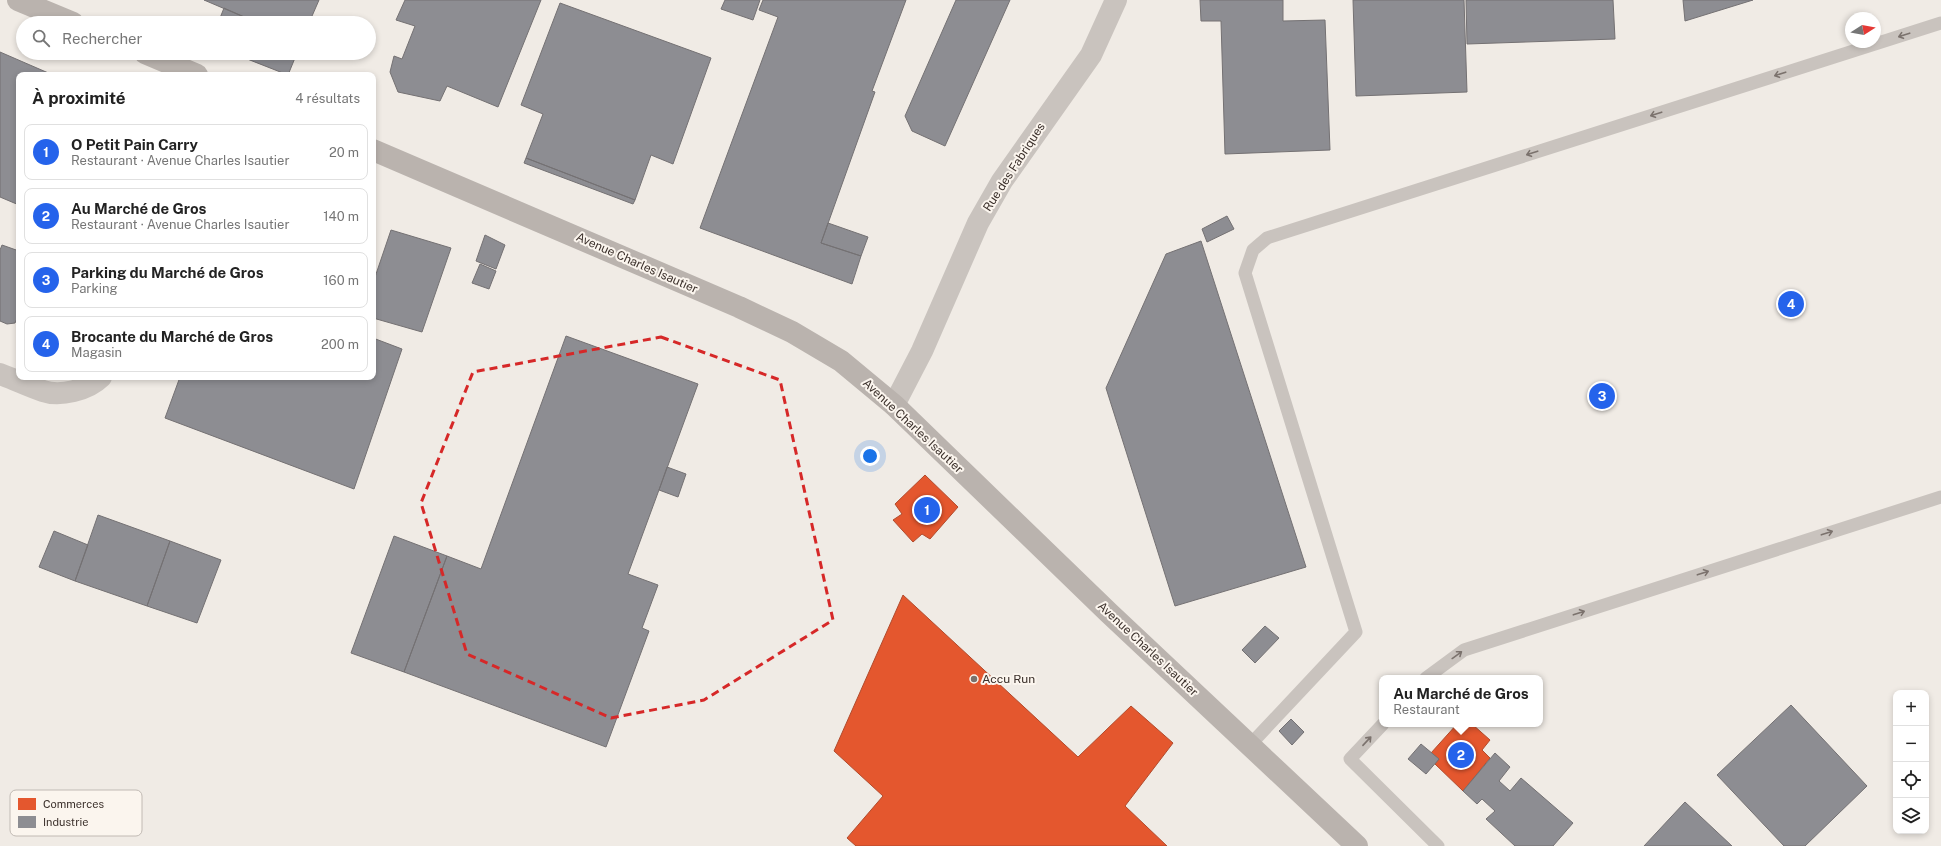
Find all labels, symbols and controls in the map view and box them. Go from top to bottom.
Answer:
north arrow [1845,12,1881,48]
search box [16,16,376,60]
icon: search [30,27,52,49]
text: Rechercher [62,30,142,47]
one-way arrow [1898,31,1910,39]
one-way arrow [1774,71,1787,78]
text: À proximité [32,88,126,108]
text: 4 résultats [295,91,360,106]
one-way arrow [1650,111,1663,118]
street label: Rue des Fabriques [980,120,1048,214]
text: O Petit Pain Carry [71,136,198,153]
text: 1 [43,145,49,160]
text: 20 m [329,145,359,160]
one-way arrow [1526,150,1539,157]
text: Restaurant · Avenue Charles Isautier [71,153,289,168]
text: Au Marché de Gros [71,200,207,217]
text: 2 [42,209,50,224]
text: 140 m [323,209,359,224]
text: Restaurant · Avenue Charles Isautier [71,217,289,232]
street label: Avenue Charles Isautier [574,230,700,296]
text: Parking du Marché de Gros [71,264,264,281]
text: 3 [42,273,50,288]
text: 160 m [323,273,359,288]
text: Parking [71,281,118,296]
pin: 4 [1778,289,1804,319]
text: Brocante du Marché de Gros [71,328,273,345]
text: 4 [42,337,50,352]
text: 200 m [321,337,359,352]
text: Magasin [71,345,122,360]
street label: Avenue Charles Isautier [860,376,966,476]
pin: 3 [1589,381,1615,411]
your location [860,446,880,466]
pin: 1 [914,495,940,525]
one-way arrow [1820,529,1833,536]
one-way arrow [1697,569,1710,576]
street label: Avenue Charles Isautier [1095,599,1201,699]
one-way arrow [1573,608,1585,616]
one-way arrow [1451,650,1462,659]
place label: Accu Run [982,672,1035,686]
marker: Accu Run [969,674,979,684]
popup [1379,675,1543,727]
text: Au Marché de Gros [1393,685,1529,702]
map controls [1893,690,1929,834]
button: + [1893,690,1929,726]
text: Restaurant [1393,702,1460,717]
button: − [1893,726,1929,762]
one-way arrow [1362,736,1371,747]
pin: 2 [1448,740,1474,770]
button: locate [1893,762,1929,798]
legend [10,790,142,836]
text: Commerces [43,798,104,810]
button: layers [1893,798,1929,834]
text: Industrie [43,816,88,828]

